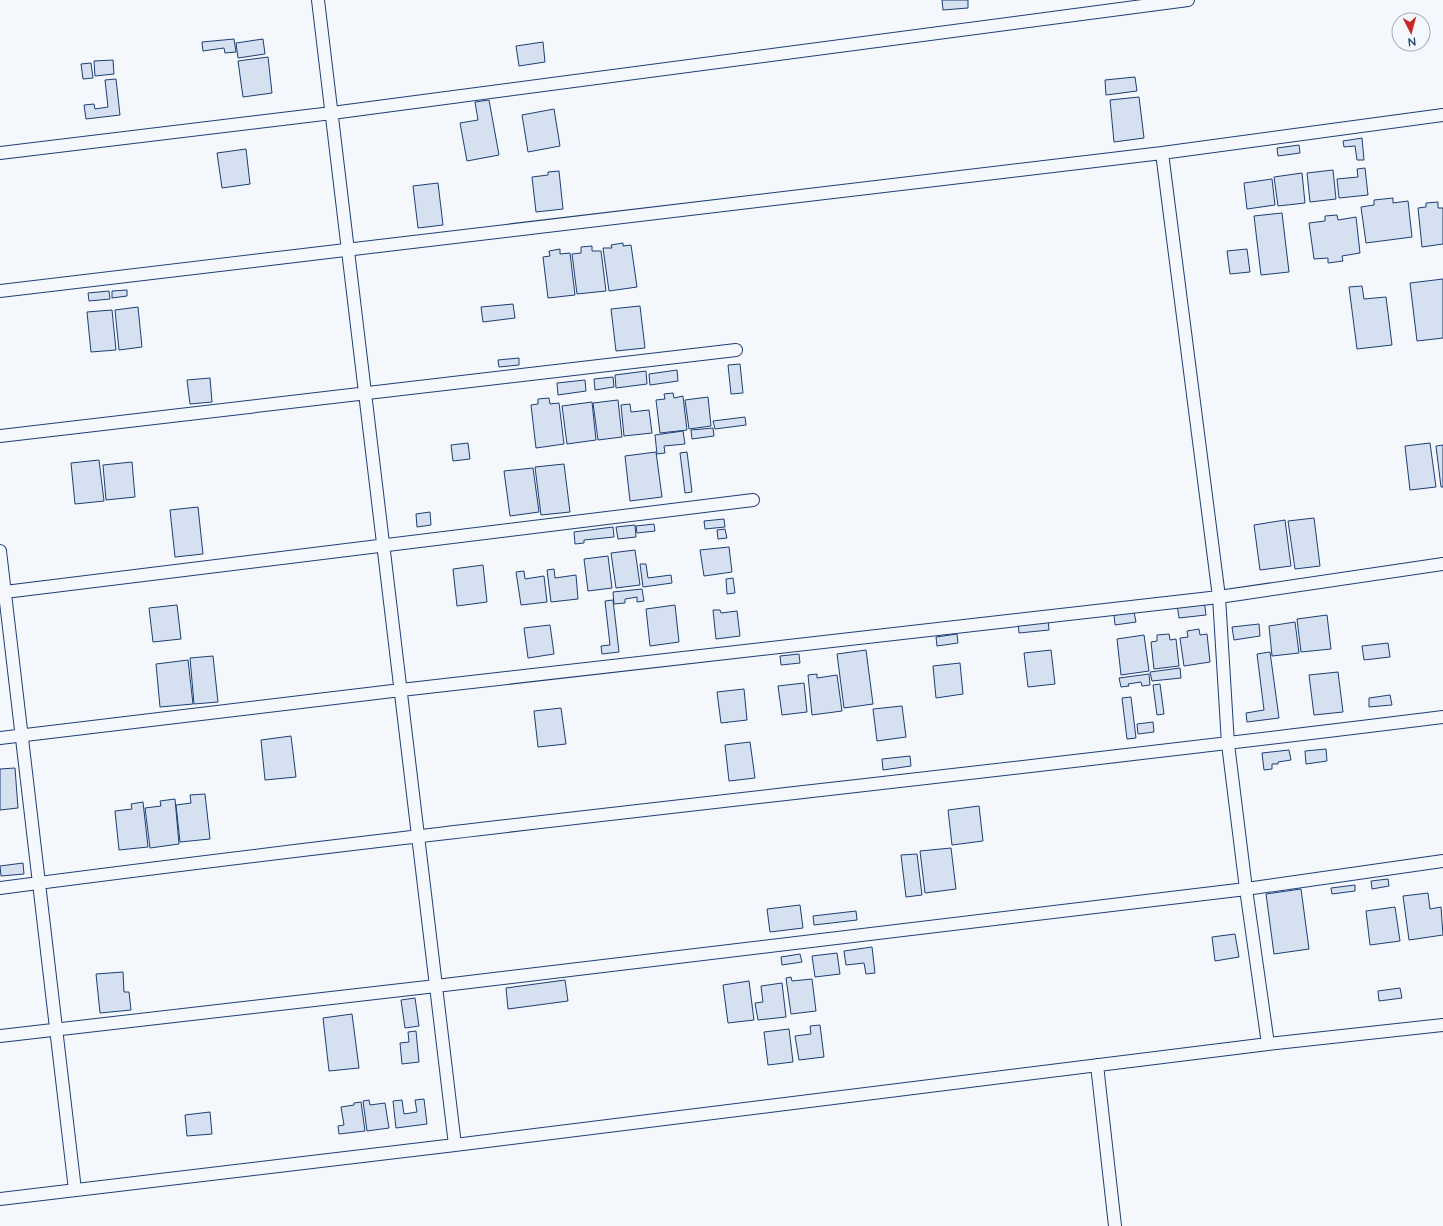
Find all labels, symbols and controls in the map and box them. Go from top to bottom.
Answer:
north arrow [1391,12,1431,52]
text: N [1407,36,1417,49]

